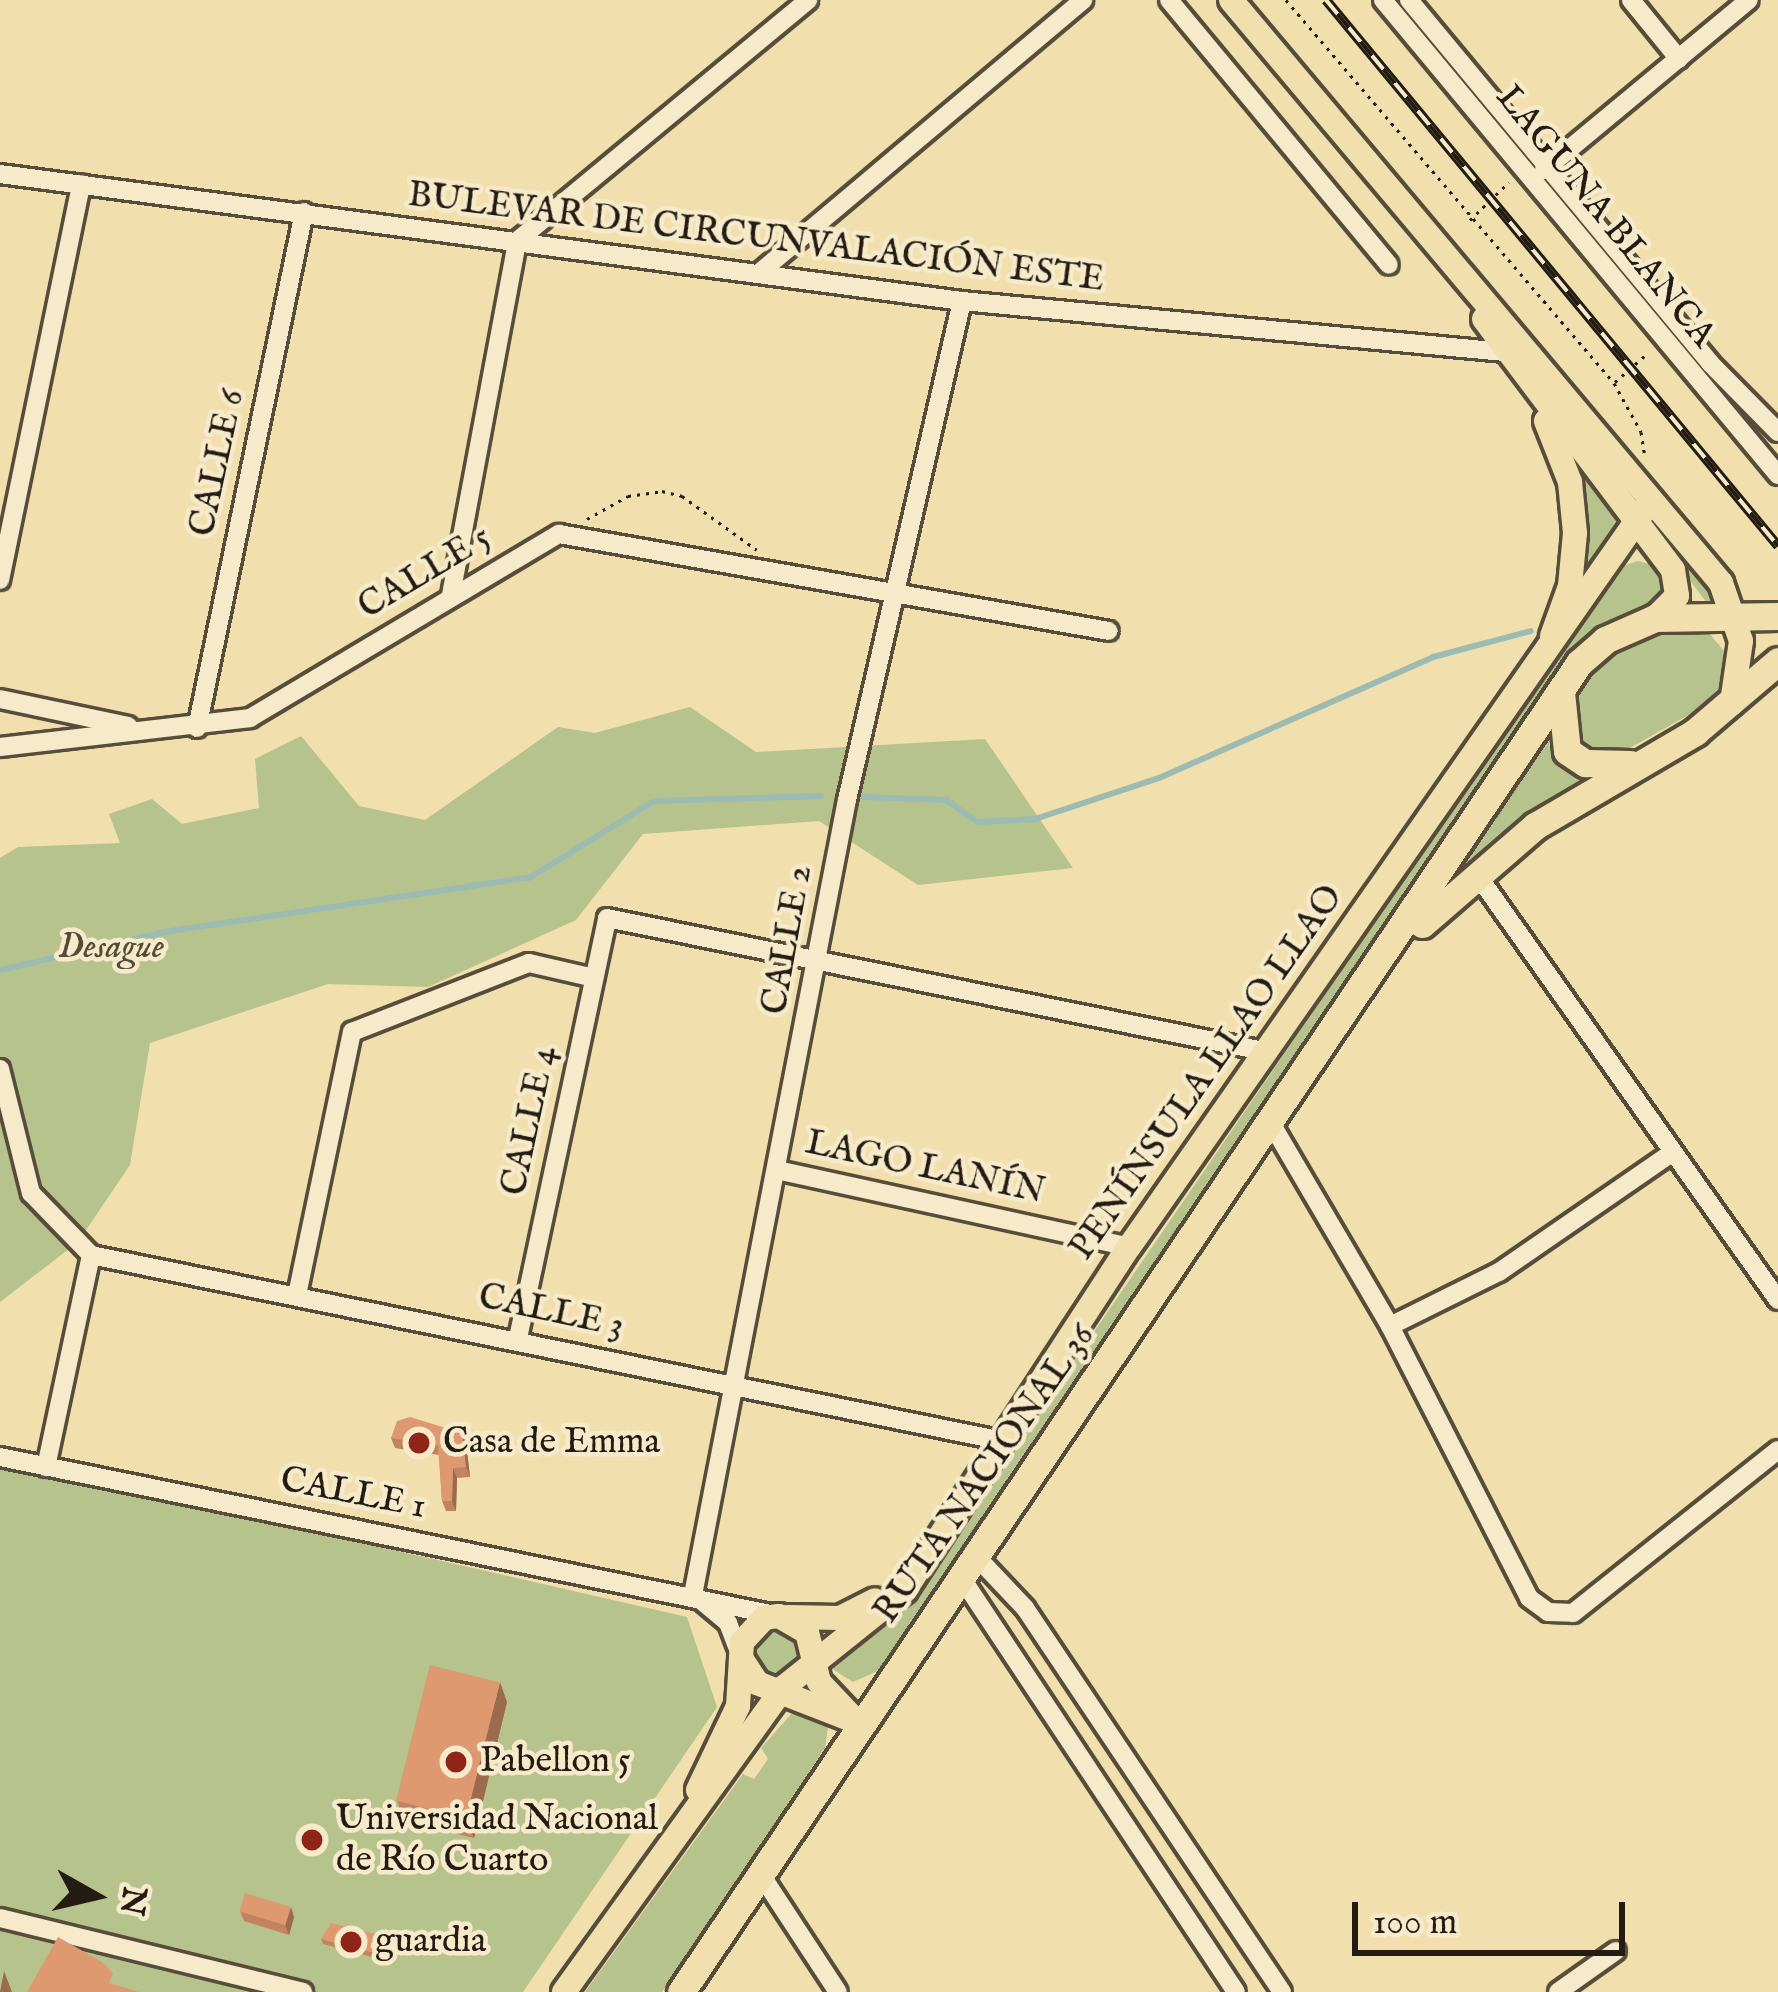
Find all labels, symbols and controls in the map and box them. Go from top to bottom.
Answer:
street label: LAGUNA BLANCA [1486,77,1724,357]
street label: BULEVAR DE CIRCUNVALACIÓN ESTE [405,174,1107,302]
street label: CALLE 6 [181,386,255,540]
street label: CALLE 5 [351,517,499,629]
street label: CALLE 2 [754,862,822,1018]
street label: PENÍNSULA LLAO LLAO [1061,877,1353,1269]
park label: Desague [58,926,164,970]
street label: CALLE 4 [493,1042,567,1200]
street label: LAGO LANÍN [801,1122,1049,1214]
street label: CALLE 3 [474,1276,628,1348]
street label: RUTA NACIONAL 36 [865,1316,1105,1632]
place label: Casa de Emma [443,1421,660,1465]
marker: Casa de Emma [406,1430,432,1456]
street label: CALLE 1 [277,1459,429,1529]
place label: Pabellon 5 [480,1740,631,1784]
marker: Pabellon 5 [443,1749,469,1775]
place label: Universidad Nacional de Río Cuarto [336,1797,658,1882]
marker: Universidad Nacional de Río Cuarto [299,1827,325,1853]
north arrow [36,1836,156,1956]
scale bar [1358,1878,1631,1952]
text: N [109,1884,154,1918]
text: 100 m [1373,1900,1457,1946]
place label: guardia [375,1920,486,1964]
marker: guardia [338,1929,364,1955]

